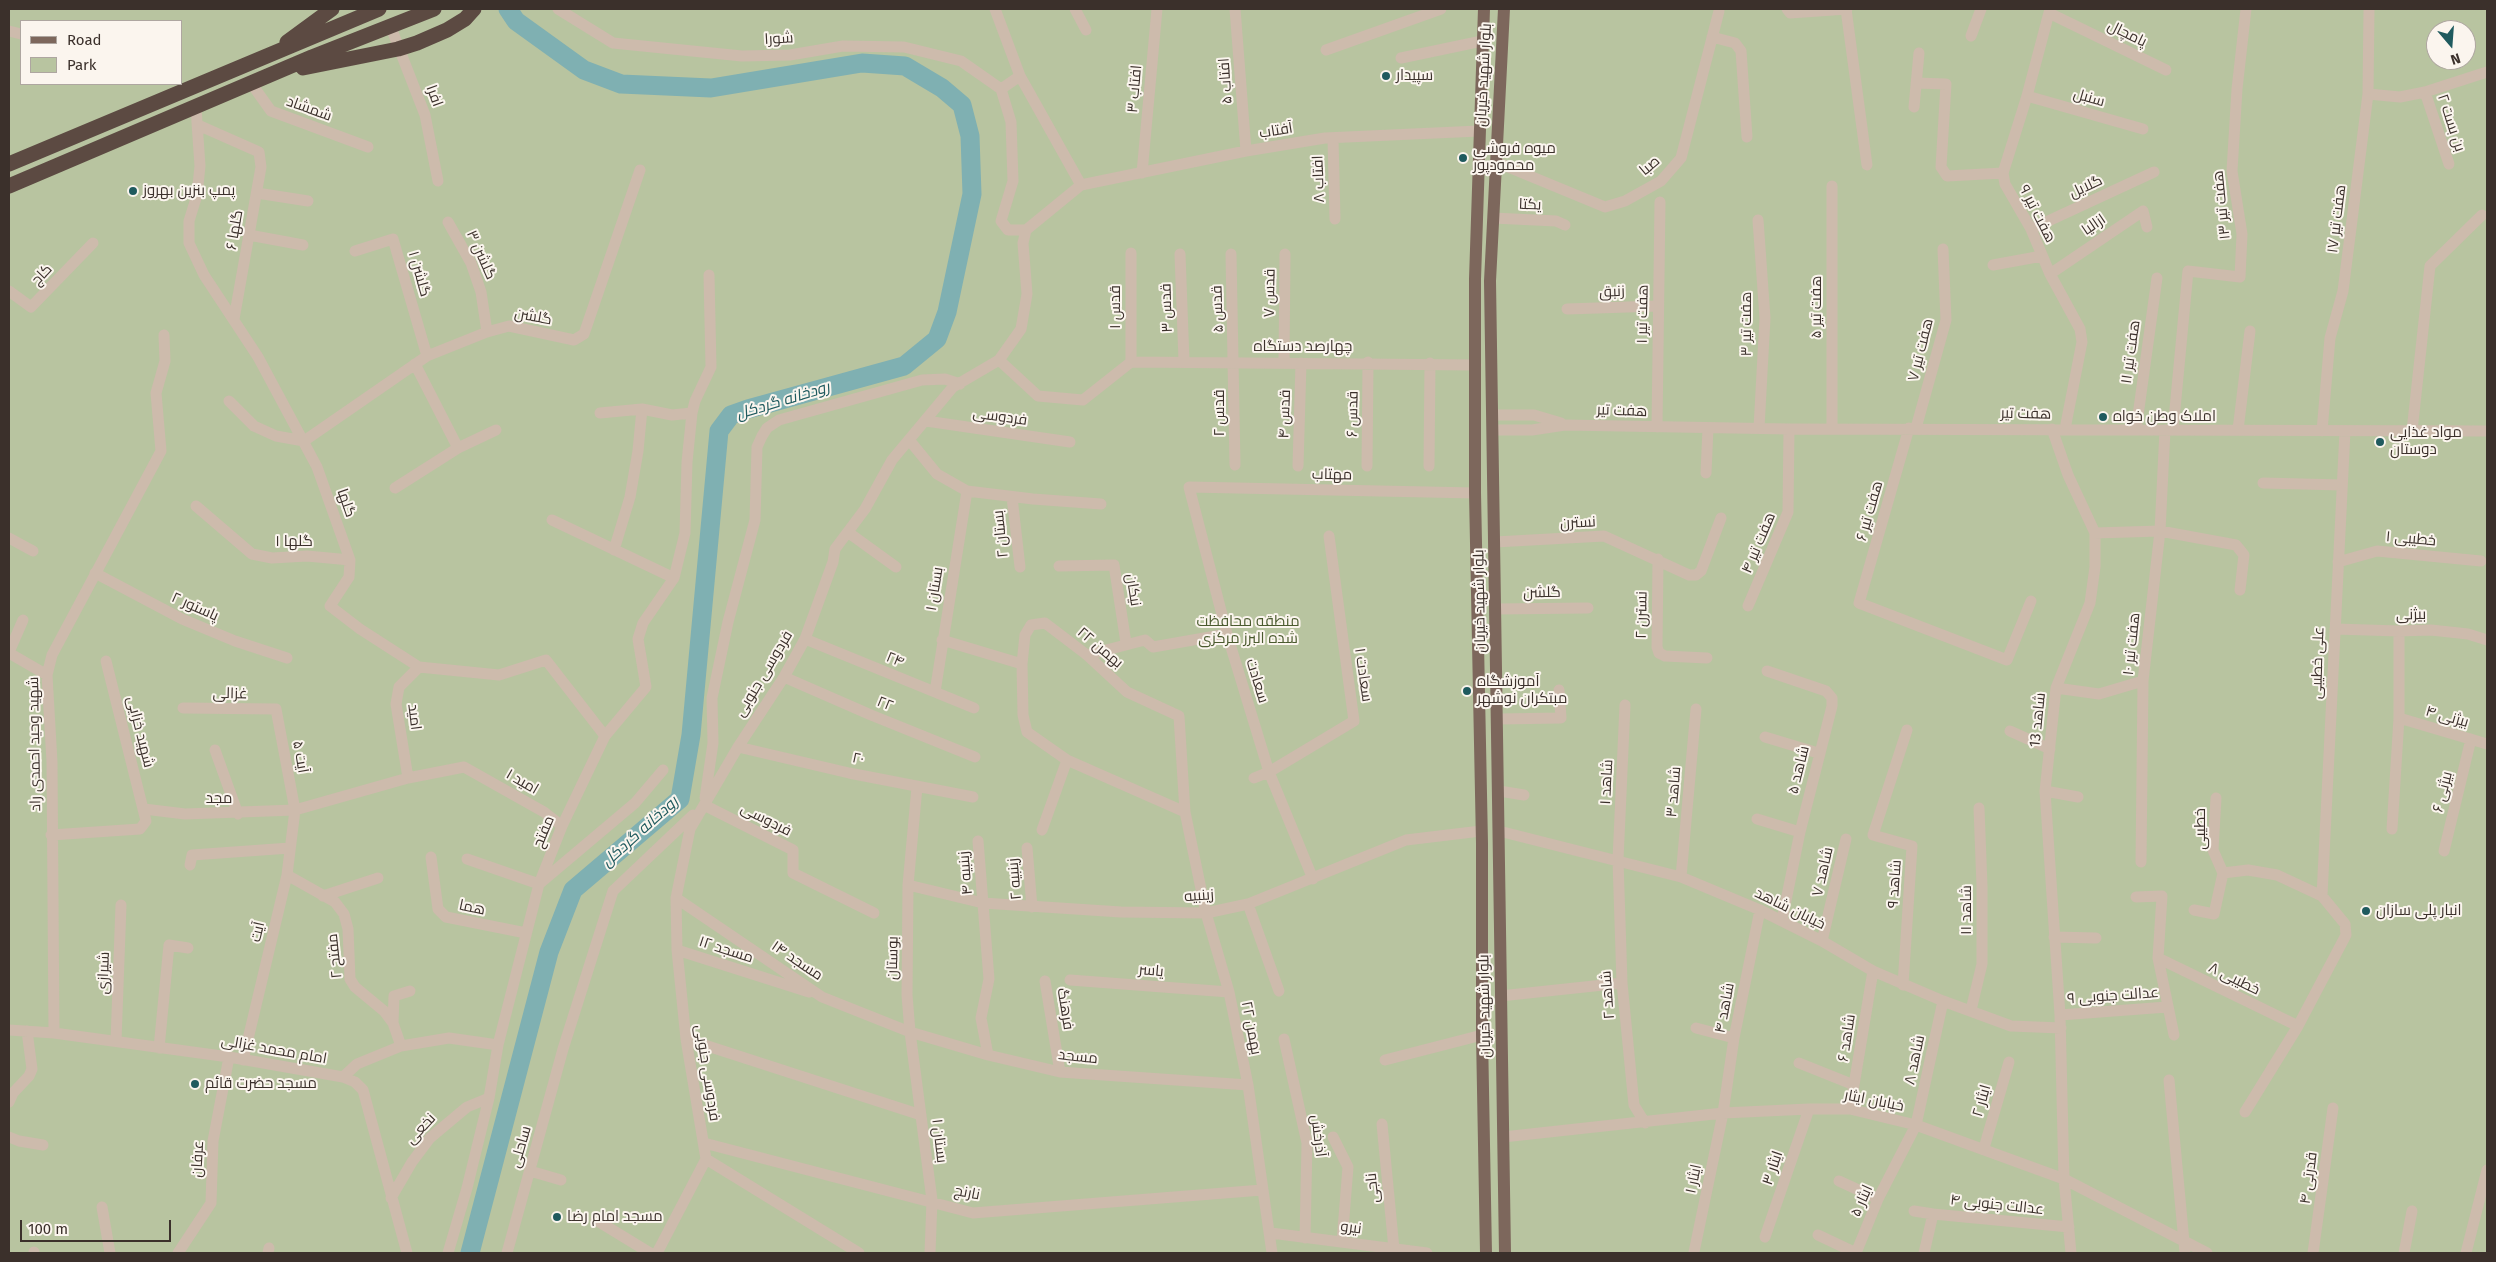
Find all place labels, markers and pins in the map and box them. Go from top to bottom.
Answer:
place label: سپیدار [1396,67,1433,85]
marker: سپیدار [1380,70,1392,82]
place label: میوه فروشی محمودپور [1473,140,1556,175]
marker: میوه فروشی محمودپور [1457,152,1469,164]
place label: پمپ بنزین بهروز [143,182,235,200]
marker: پمپ بنزین بهروز [127,185,139,197]
place label: املاک وطن خواه [2113,408,2216,426]
marker: املاک وطن خواه [2097,411,2109,423]
place label: مواد غذایی دوستان [2390,424,2462,459]
marker: مواد غذایی دوستان [2374,436,2386,448]
place label: آموزشگاه مبتکران نوشهر [1477,673,1567,708]
marker: آموزشگاه مبتکران نوشهر [1461,685,1473,697]
place label: انبار پلی سازان [2376,902,2461,920]
marker: انبار پلی سازان [2360,905,2372,917]
place label: مسجد حضرت قائم [205,1075,317,1093]
marker: مسجد حضرت قائم [189,1078,201,1090]
place label: مسجد امام رضا [567,1208,663,1226]
marker: مسجد امام رضا [551,1211,563,1223]

